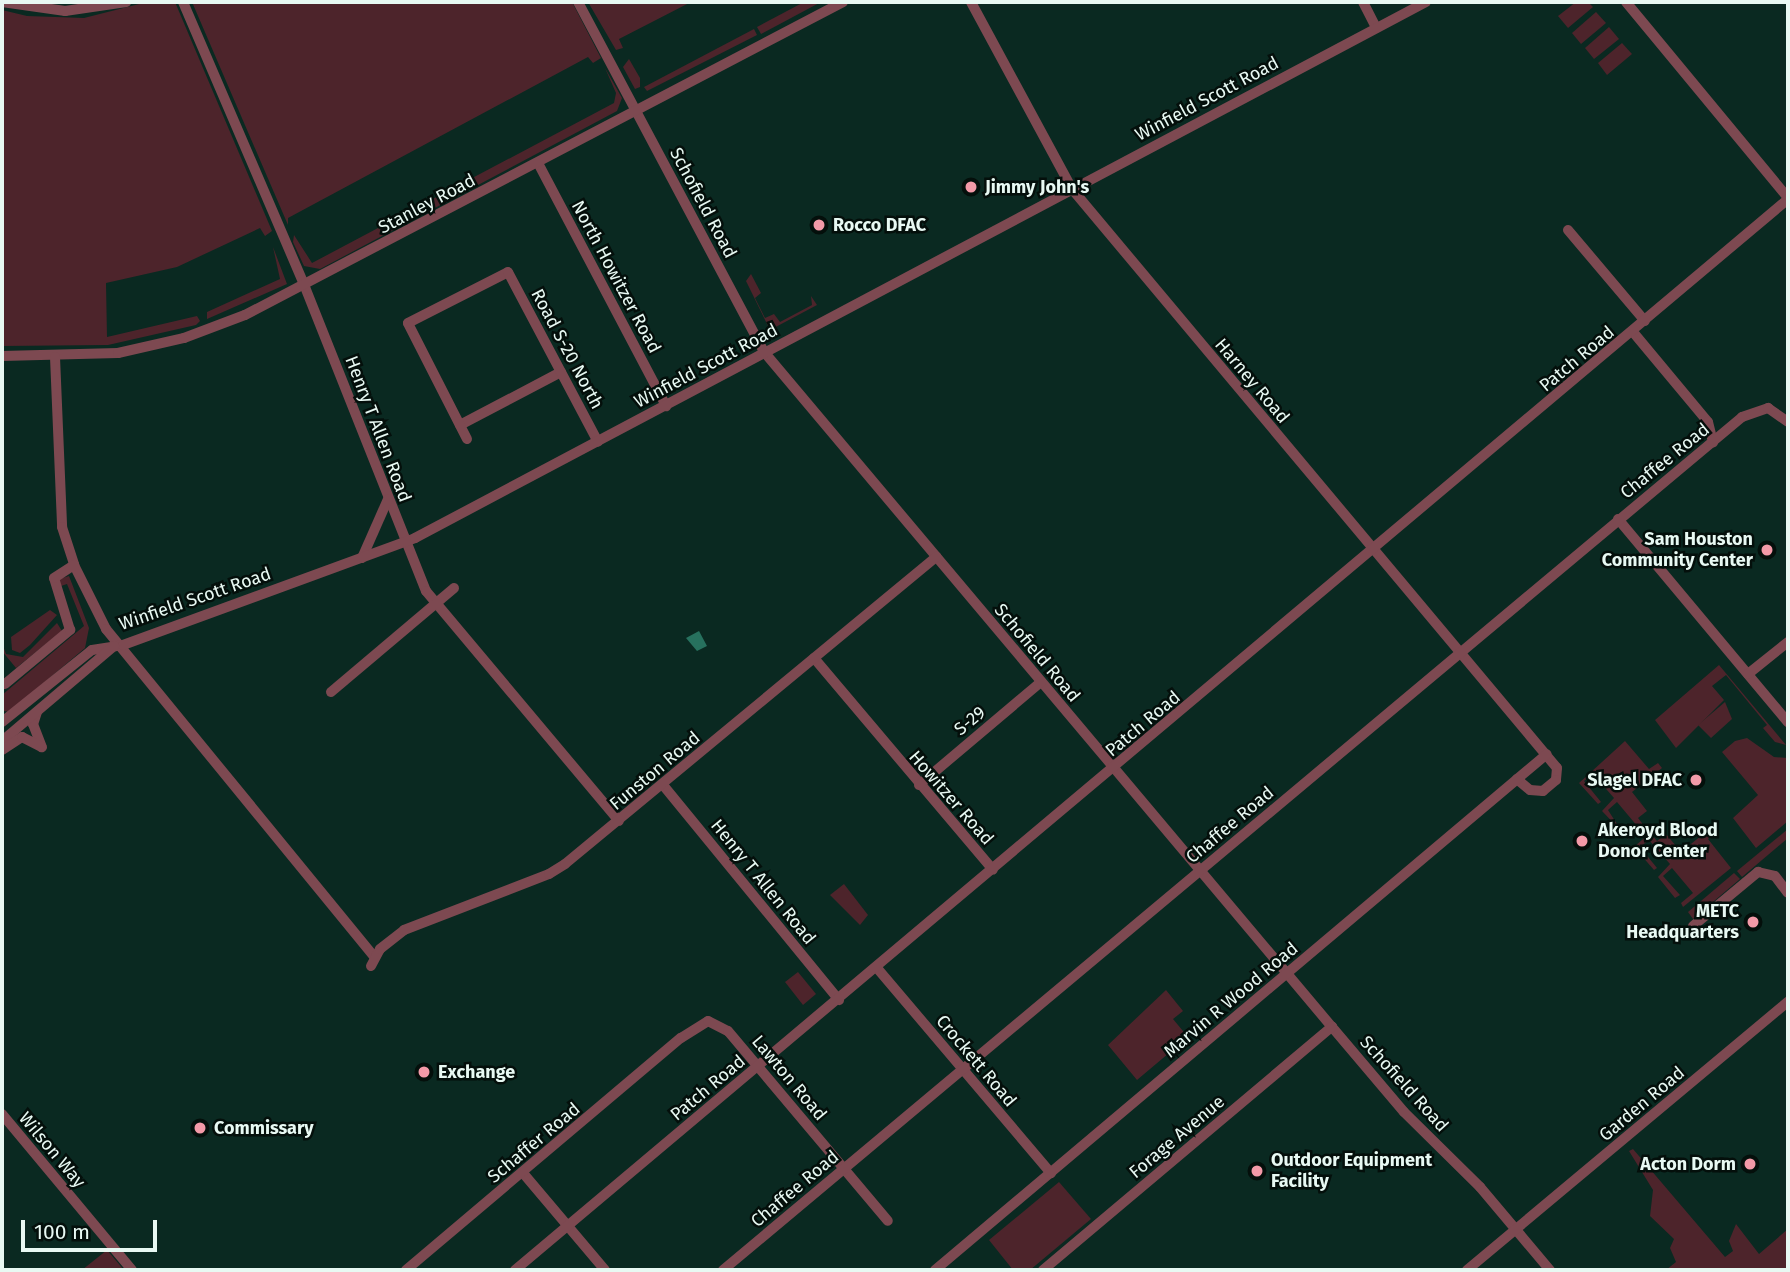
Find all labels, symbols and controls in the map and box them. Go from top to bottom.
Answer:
street label: Winfield Scott Road [1132,52,1282,146]
street label: Schofield Road [665,144,741,262]
street label: Stanley Road [375,169,479,239]
place label: Jimmy John's [985,176,1089,198]
marker: Jimmy John's [963,179,979,195]
street label: North Howitzer Road [567,197,665,357]
place label: Rocco DFAC [833,214,926,236]
marker: Rocco DFAC [811,217,827,233]
street label: Road S-20 North [526,285,608,413]
street label: Winfield Scott Road [631,319,781,413]
street label: Patch Road [1535,322,1619,396]
street label: Harney Road [1210,334,1294,428]
street label: Henry T Allen Road [340,353,416,505]
street label: Chaffee Road [1616,419,1714,503]
place label: Sam Houston Community Center [1602,529,1753,572]
marker: Sam Houston Community Center [1759,542,1775,558]
street label: Winfield Scott Road [116,563,274,635]
street label: Schofield Road [990,599,1084,707]
street label: Patch Road [1101,687,1185,761]
street label: S-29 [950,702,990,740]
street label: Funston Road [605,727,705,815]
street label: Howitzer Road [904,746,998,850]
place label: Slagel DFAC [1587,769,1682,791]
marker: Slagel DFAC [1688,772,1704,788]
street label: Chaffee Road [1182,782,1278,868]
street label: Henry T Allen Road [706,815,820,949]
place label: Akeroyd Blood Donor Center [1598,820,1718,862]
marker: Akeroyd Blood Donor Center [1572,831,1592,851]
place label: METC Headquarters [1626,901,1739,944]
marker: METC Headquarters [1745,914,1761,930]
street label: Marvin R Wood Road [1160,938,1302,1062]
street label: Crockett Road [931,1011,1021,1111]
street label: Lawton Road [747,1031,831,1125]
street label: Schofield Road [1355,1031,1453,1137]
street label: Patch Road [666,1051,750,1125]
place label: Exchange [438,1061,515,1083]
street label: Garden Road [1595,1062,1689,1146]
marker: Exchange [416,1064,432,1080]
street label: Forage Avenue [1125,1091,1229,1183]
street label: Schaffer Road [484,1098,584,1188]
street label: Wilson Way [14,1108,90,1192]
place label: Commissary [214,1117,313,1139]
marker: Commissary [192,1120,208,1136]
street label: Chaffee Road [747,1146,843,1232]
place label: Outdoor Equipment Facility [1271,1150,1432,1192]
place label: Acton Dorm [1640,1153,1736,1175]
marker: Acton Dorm [1742,1156,1758,1172]
marker: Outdoor Equipment Facility [1249,1163,1265,1179]
scale bar [24,1206,161,1250]
text: 100 m [34,1219,90,1245]

